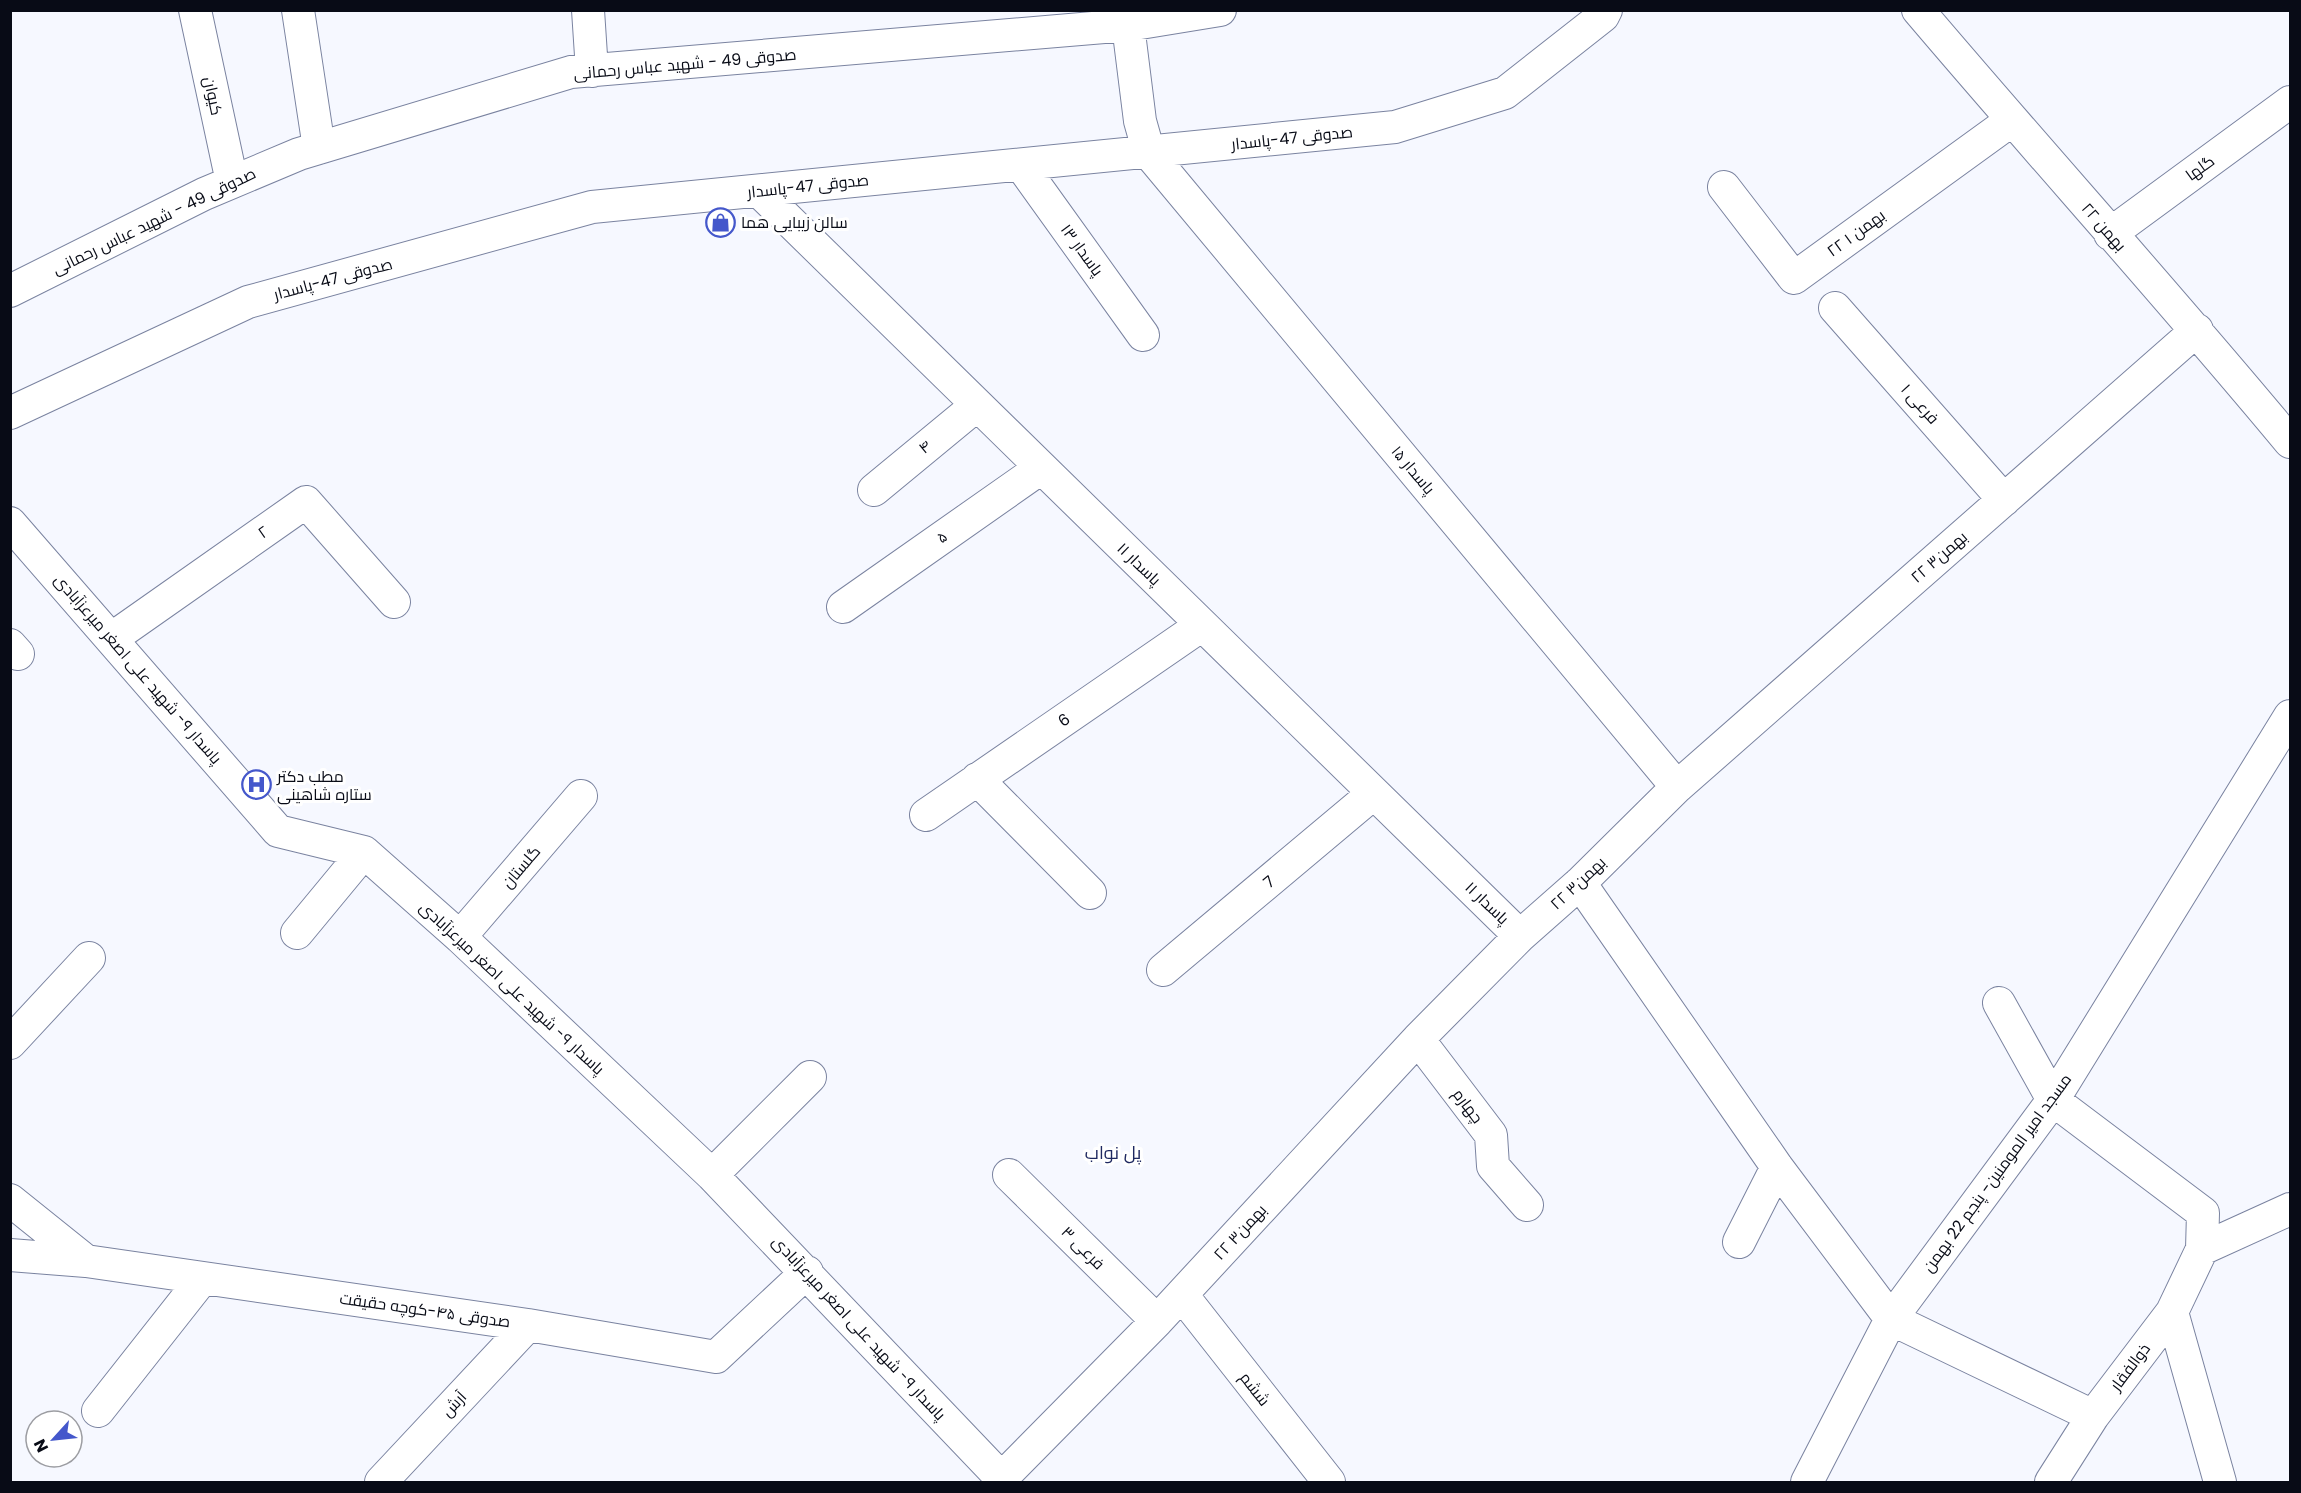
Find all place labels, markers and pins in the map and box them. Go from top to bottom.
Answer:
shop icon: سالن زیبایی هما [704,206,736,238]
place label: سالن زیبایی هما [741,211,848,234]
place label: مطب دکتر ستاره شاهینی [276,765,372,806]
hospital icon: مطب دکتر ستاره شاهینی [240,769,272,801]

